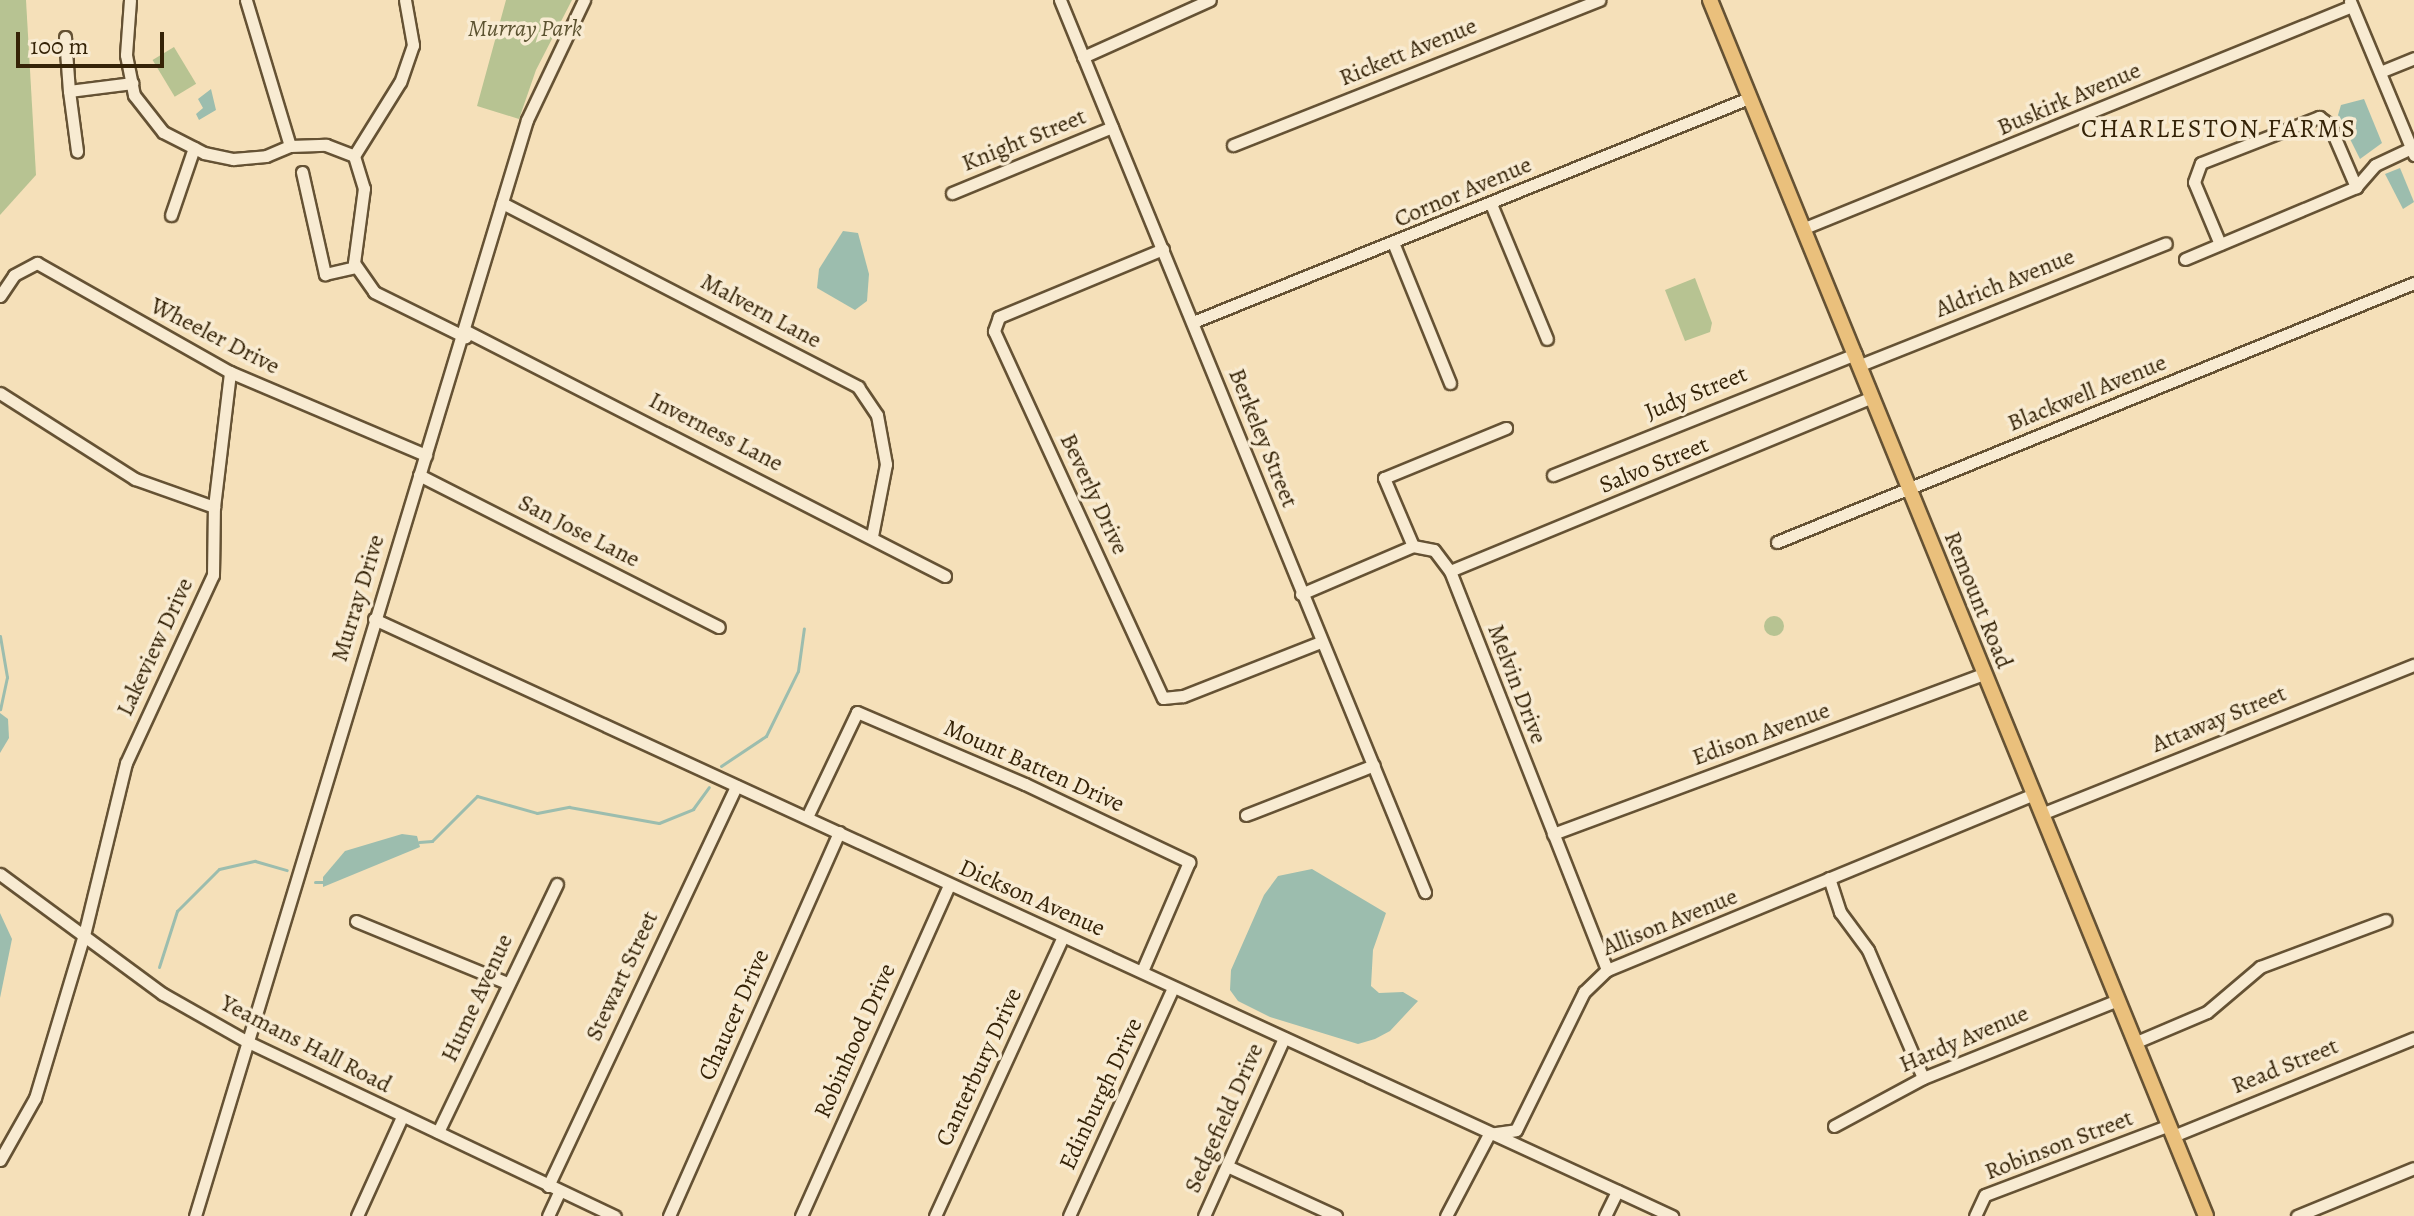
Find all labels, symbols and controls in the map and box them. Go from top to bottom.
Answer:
street label: Rickett Avenue [1335,11,1481,93]
park label: Murray Park [468,15,582,43]
scale bar [20,16,168,66]
text: 100 m [30,30,89,62]
street label: Buskirk Avenue [1993,56,2145,142]
street label: Knight Street [958,102,1090,178]
district label: CHARLESTON FARMS [2081,113,2357,145]
street label: Cornor Avenue [1390,150,1536,234]
street label: Aldrich Avenue [1931,242,2079,324]
street label: Malvern Lane [696,267,826,355]
street label: Wheeler Drive [146,291,284,381]
street label: Blackwell Avenue [2003,348,2171,438]
street label: Judy Street [1641,360,1751,426]
street label: Berkeley Street [1222,364,1304,512]
street label: Inverness Lane [644,386,788,478]
street label: Beverly Drive [1053,429,1135,559]
street label: Salvo Street [1595,430,1713,500]
street label: San Jose Lane [513,488,645,574]
street label: Remount Road [1937,527,2019,673]
street label: Murray Drive [325,531,391,665]
street label: Lakeview Drive [110,573,200,721]
street label: Melvin Drive [1481,620,1553,748]
street label: Attaway Street [2148,679,2290,759]
street label: Edison Avenue [1688,696,1834,772]
street label: Mount Batten Drive [939,713,1129,819]
street label: Dickson Avenue [955,853,1109,943]
street label: Allison Avenue [1598,882,1742,962]
street label: Stewart Street [579,906,665,1046]
street label: Hume Avenue [435,929,519,1067]
street label: Chaucer Drive [692,945,776,1085]
street label: Robinhood Drive [808,959,902,1123]
street label: Canterbury Drive [930,983,1028,1151]
street label: Yeamans Hall Road [216,989,396,1099]
street label: Hardy Avenue [1895,999,2033,1079]
street label: Edinburgh Drive [1053,1013,1149,1175]
street label: Read Street [2227,1032,2343,1100]
street label: Sedgefield Drive [1178,1039,1270,1197]
street label: Robinson Street [1981,1104,2137,1186]

